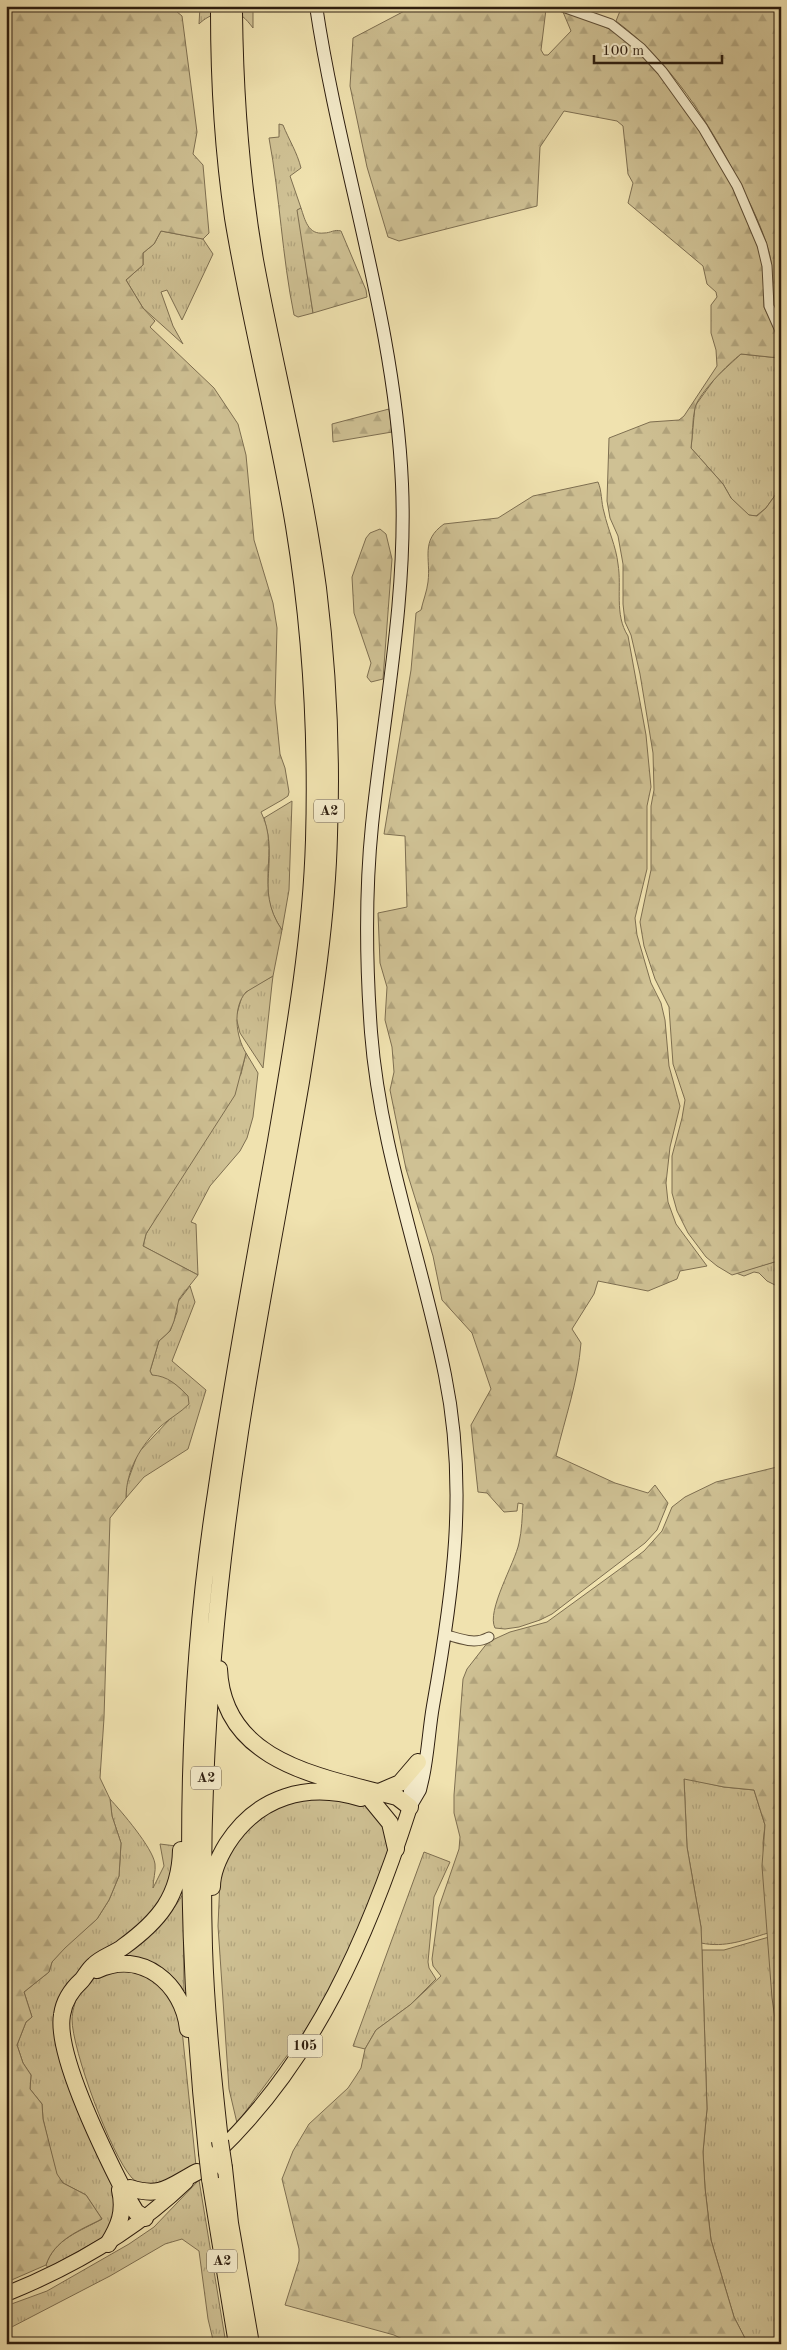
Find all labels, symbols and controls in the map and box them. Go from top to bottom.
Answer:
scale bar [594,32,722,64]
text: 100 m [602,44,644,59]
road number: A2 [314,799,344,822]
road number: A2 [191,1766,221,1790]
road number: 105 [288,2034,322,2058]
road number: A2 [207,2250,237,2272]

